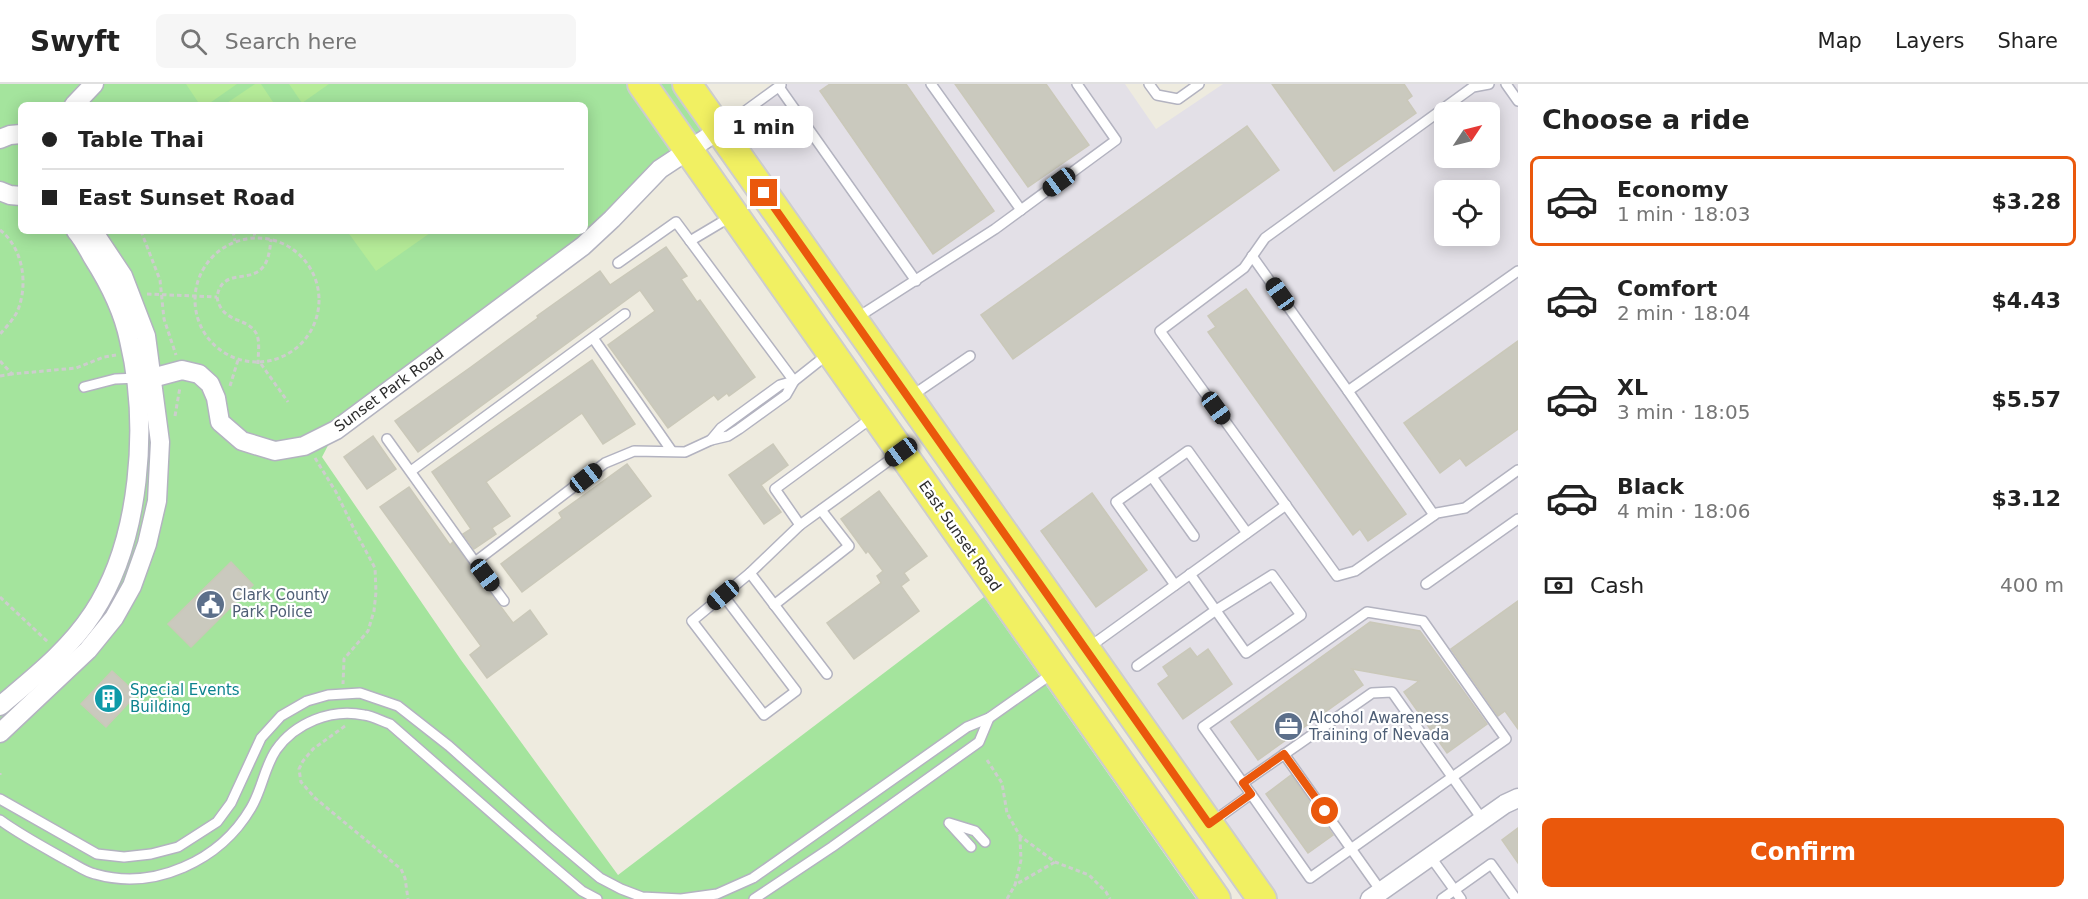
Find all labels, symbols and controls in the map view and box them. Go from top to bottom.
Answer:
search box [156,14,576,68]
text: Swyft [30,25,120,58]
icon: search [177,25,210,58]
text: Search here [225,29,357,54]
text: Map [1818,29,1862,53]
text: Layers [1895,29,1964,53]
text: Share [1997,29,2058,53]
north arrow [1434,102,1500,168]
map controls [1434,102,1500,246]
text: Choose a ride [1542,104,1750,135]
callout: 1 min [714,106,813,148]
text: 1 min [732,115,795,139]
text: Table Thai [78,127,204,152]
car [1039,164,1079,200]
icon: car [1545,174,1599,228]
text: Economy [1617,177,1728,202]
route end [750,179,777,206]
button: locate [1434,180,1500,246]
text: East Sunset Road [78,185,295,210]
text: $3.28 [1991,189,2061,214]
text: 1 min · 18:03 [1617,202,1751,226]
icon: car [1545,273,1599,327]
car [1262,274,1298,314]
text: Comfort [1617,276,1717,301]
text: $4.43 [1991,288,2061,313]
text: 2 min · 18:04 [1617,301,1751,325]
street label: Sunset Park Road [331,344,447,436]
icon: car [1545,372,1599,426]
text: XL [1617,375,1648,400]
text: $5.57 [1991,387,2061,412]
car [1198,388,1234,428]
text: 3 min · 18:05 [1617,400,1751,424]
car [881,434,921,470]
car [566,460,606,496]
icon: car [1545,471,1599,525]
text: Black [1617,474,1684,499]
street label: East Sunset Road [915,477,1005,595]
text: $3.12 [1991,486,2061,511]
text: 4 min · 18:06 [1617,499,1751,523]
car [467,555,503,595]
icon: cash [1542,569,1575,602]
text: Cash [1590,573,1644,598]
text: 400 m [2000,573,2064,597]
car [703,577,743,613]
place label: Clark County Park Police [232,586,329,621]
public building icon: Clark County Park Police [195,588,227,620]
place label: Special Events Building [130,681,240,716]
building icon: Special Events Building [93,683,125,715]
place label: Alcohol Awareness Training of Nevada [1308,709,1449,744]
office icon: Alcohol Awareness Training of Nevada [1272,711,1304,743]
route start [1311,797,1338,824]
button: Confirm [1542,818,2064,887]

